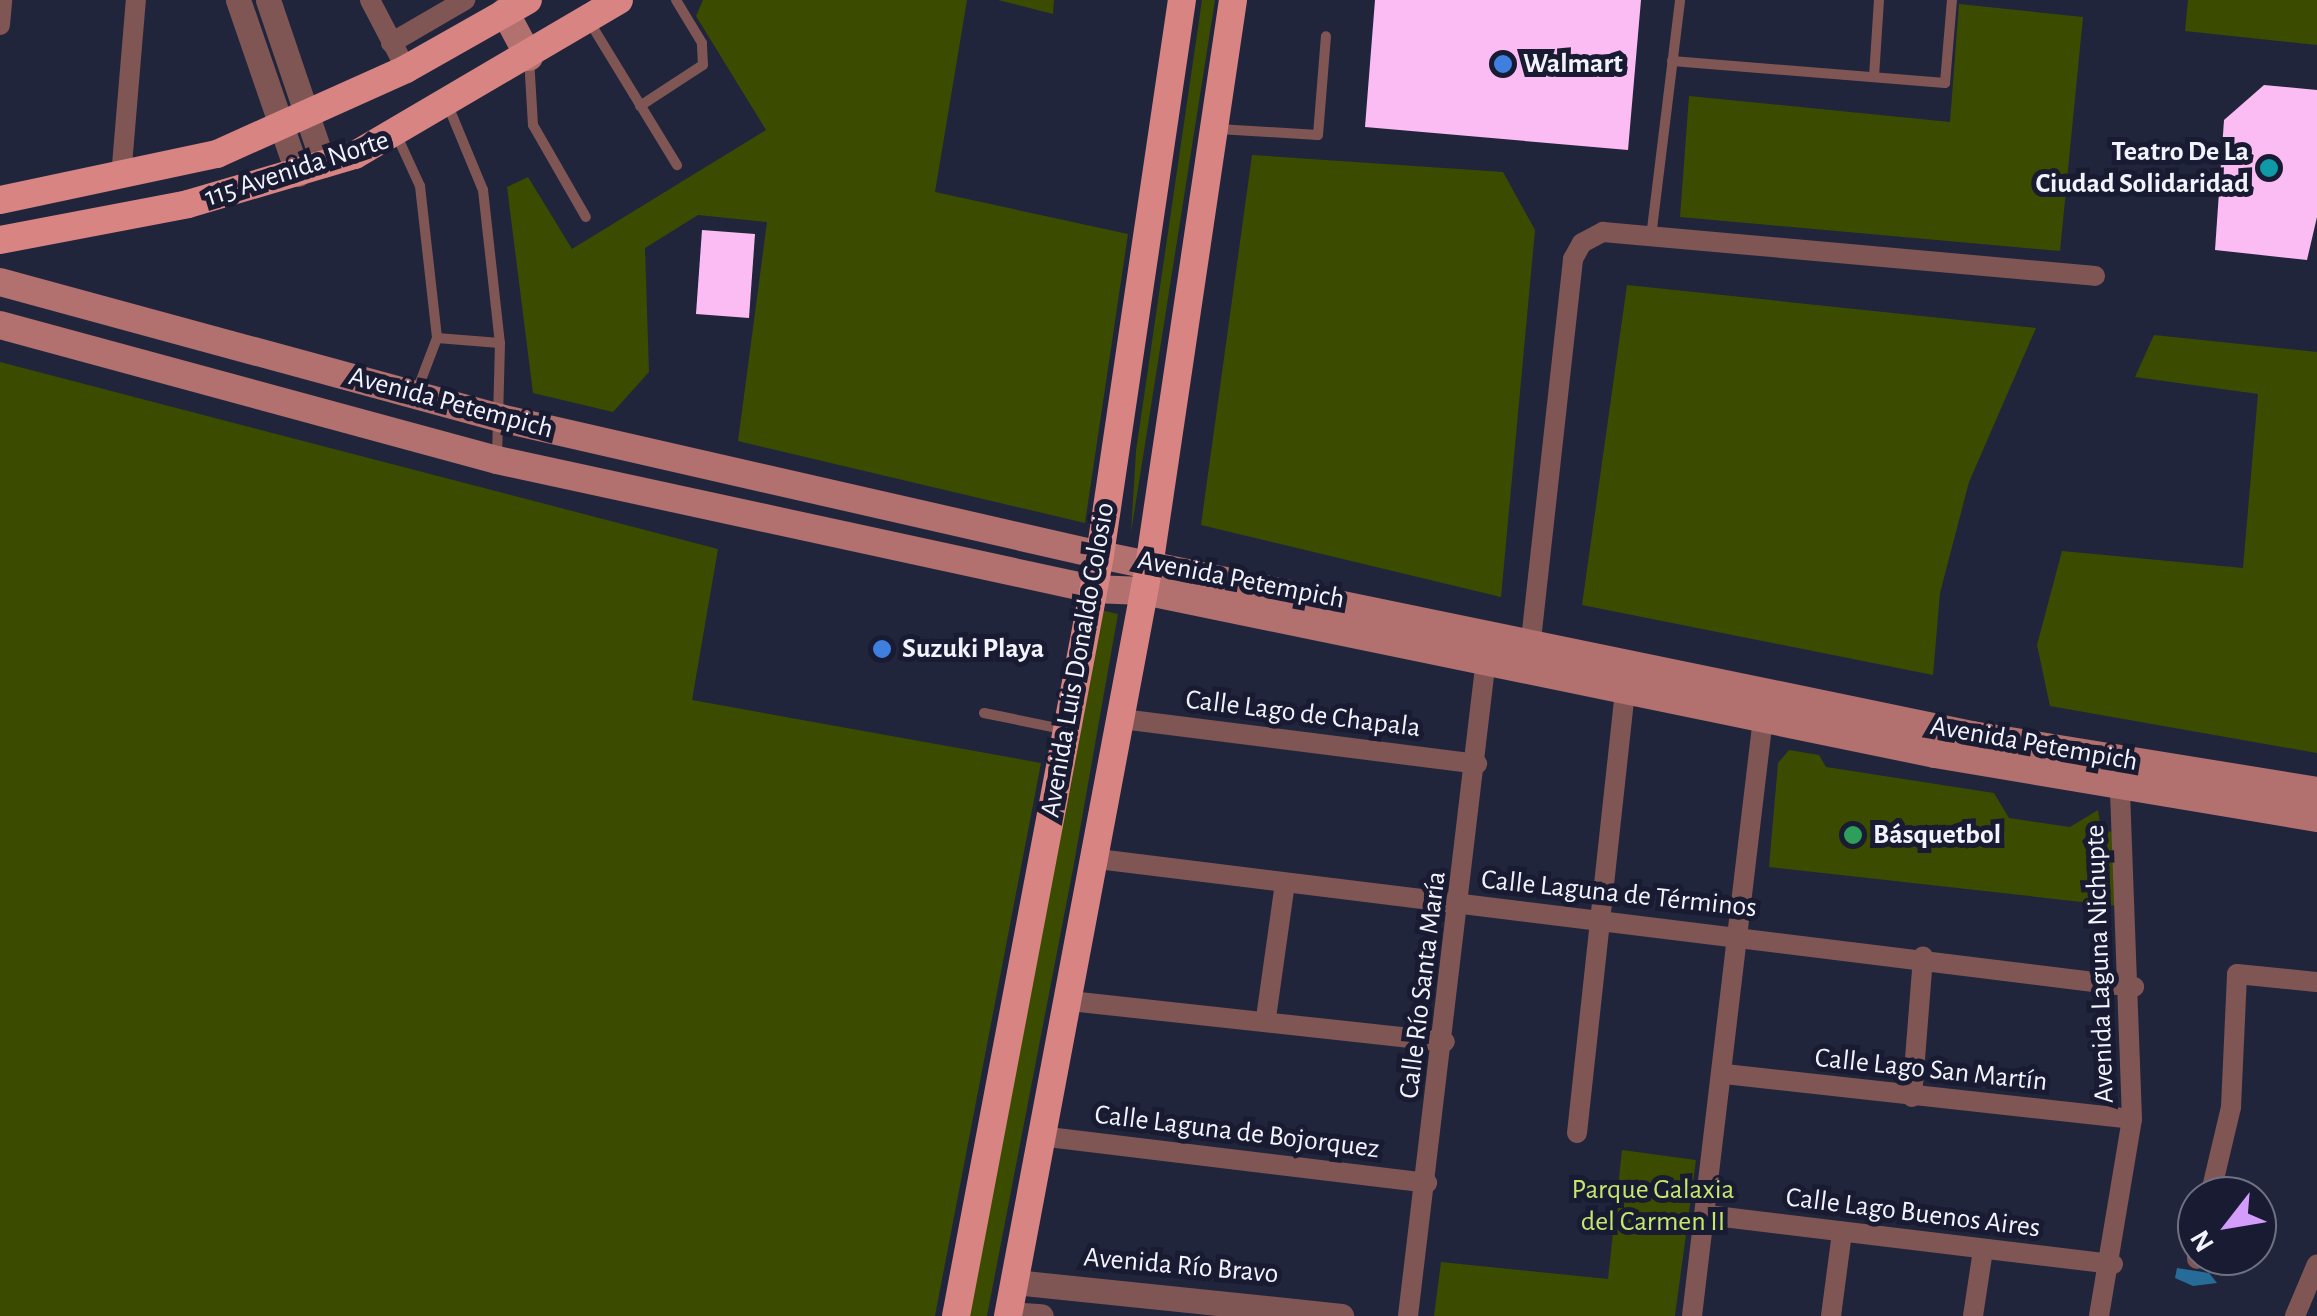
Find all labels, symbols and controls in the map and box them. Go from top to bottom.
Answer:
place label: Walmart [1523,47,1623,81]
marker: Walmart [1492,53,1514,75]
street label: 115 Avenida Norte [201,123,393,215]
place label: Teatro De La Ciudad Solidaridad [2035,135,2249,201]
marker: Teatro De La Ciudad Solidaridad [2258,157,2280,179]
street label: Avenida Petempich [345,360,557,446]
street label: Avenida Luis Donaldo Colosio [1034,500,1122,820]
street label: Avenida Petempich [1135,543,1347,617]
place label: Suzuki Playa [902,632,1044,666]
marker: Suzuki Playa [871,638,893,660]
street label: Calle Lago de Chapala [1184,683,1422,745]
street label: Avenida Petempich [1928,709,2140,779]
place label: Básquetbol [1873,818,2001,852]
marker: Básquetbol [1842,824,1864,846]
street label: Avenida Laguna Nichupte [2078,824,2122,1104]
street label: Calle Laguna de Términos [1480,863,1758,925]
street label: Calle Río Santa María [1392,869,1454,1101]
street label: Calle Lago San Martín [1813,1041,2049,1099]
street label: Calle Laguna de Bojorquez [1093,1098,1381,1166]
park label: Parque Galaxia del Carmen II [1572,1173,1734,1239]
north arrow [2177,1176,2277,1276]
street label: Calle Lago Buenos Aires [1784,1181,2042,1245]
text: N [2186,1225,2220,1256]
street label: Avenida Río Bravo [1082,1241,1280,1291]

